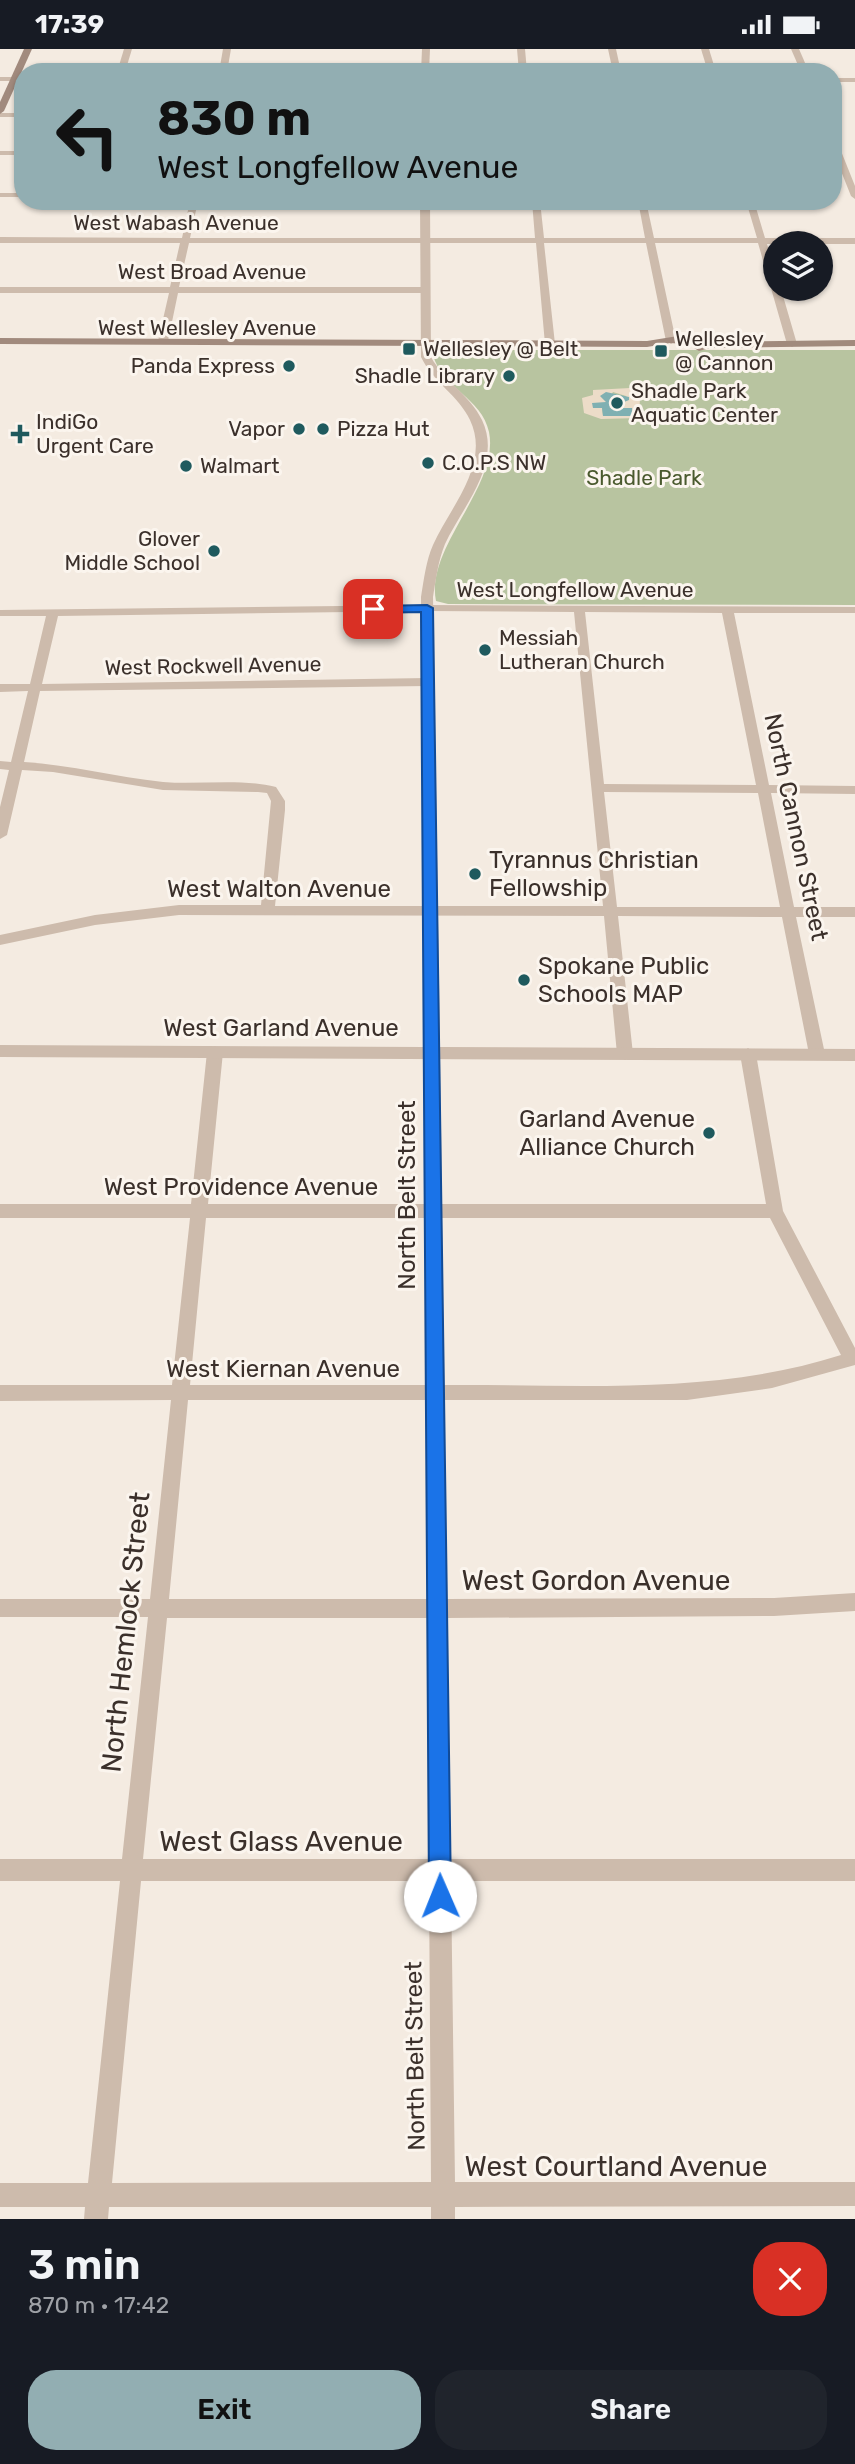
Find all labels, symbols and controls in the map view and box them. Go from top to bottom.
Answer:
text: 17:39 [35,9,104,40]
text: 830 m [157,89,311,147]
icon: left [42,91,133,182]
text: West Longfellow Avenue [157,148,519,186]
street label: West Wabash Avenue [73,210,279,235]
map controls [763,231,833,301]
button: layers [763,231,833,301]
street label: West Broad Avenue [118,259,306,284]
street label: West Wellesley Avenue [98,315,316,340]
place label: Wellesley @ Cannon [675,326,773,375]
place label: Wellesley @ Belt [423,336,578,361]
marker: Wellesley @ Belt [401,341,417,357]
marker: Wellesley @ Cannon [653,343,669,359]
place label: Panda Express [131,353,275,378]
marker: Panda Express [281,358,297,374]
place label: Shadle Library [355,363,495,388]
marker: Shadle Library [501,368,517,384]
place label: Shadle Park Aquatic Center [631,378,778,427]
marker: Shadle Park Aquatic Center [609,395,625,411]
place label: IndiGo Urgent Care [36,409,154,458]
place label: Vapor [228,416,285,441]
place label: Pizza Hut [337,416,430,441]
marker: Vapor [291,421,307,437]
marker: Pizza Hut [315,421,331,437]
marker: IndiGo Urgent Care [10,424,30,444]
place label: C.O.P.S NW [442,450,546,475]
place label: Walmart [200,453,280,478]
marker: C.O.P.S NW [420,455,436,471]
marker: Walmart [178,458,194,474]
park label: Shadle Park [586,465,702,490]
place label: Glover Middle School [65,526,200,575]
marker: Glover Middle School [206,543,222,559]
street label: West Longfellow Avenue [456,577,694,602]
pin [343,579,403,639]
icon: arrive [354,590,392,628]
place label: Messiah Lutheran Church [499,625,665,674]
marker: Messiah Lutheran Church [477,642,493,658]
street label: West Rockwell Avenue [104,651,322,680]
street label: North Cannon Street [758,711,834,943]
place label: Tyrannus Christian Fellowship [489,846,699,902]
marker: Tyrannus Christian Fellowship [467,866,483,882]
street label: West Walton Avenue [167,875,391,903]
place label: Spokane Public Schools MAP [538,952,709,1008]
marker: Spokane Public Schools MAP [516,972,532,988]
street label: West Garland Avenue [163,1014,399,1042]
street label: North Belt Street [393,1100,421,1290]
place label: Garland Avenue Alliance Church [519,1105,695,1161]
marker: Garland Avenue Alliance Church [701,1125,717,1141]
street label: West Providence Avenue [104,1173,378,1201]
street label: West Kiernan Avenue [166,1355,400,1383]
street label: North Hemlock Street [94,1490,157,1774]
street label: West Gordon Avenue [462,1564,730,1597]
street label: West Glass Avenue [159,1825,403,1858]
position arrow [403,1859,477,1933]
street label: North Belt Street [399,1961,431,2151]
street label: West Courtland Avenue [465,2150,767,2183]
text: 3 min [28,2240,141,2290]
button: close [753,2242,827,2316]
text: 870 m · 17:42 [28,2291,169,2319]
button: Exit [28,2370,421,2450]
button: Share [435,2370,827,2450]

